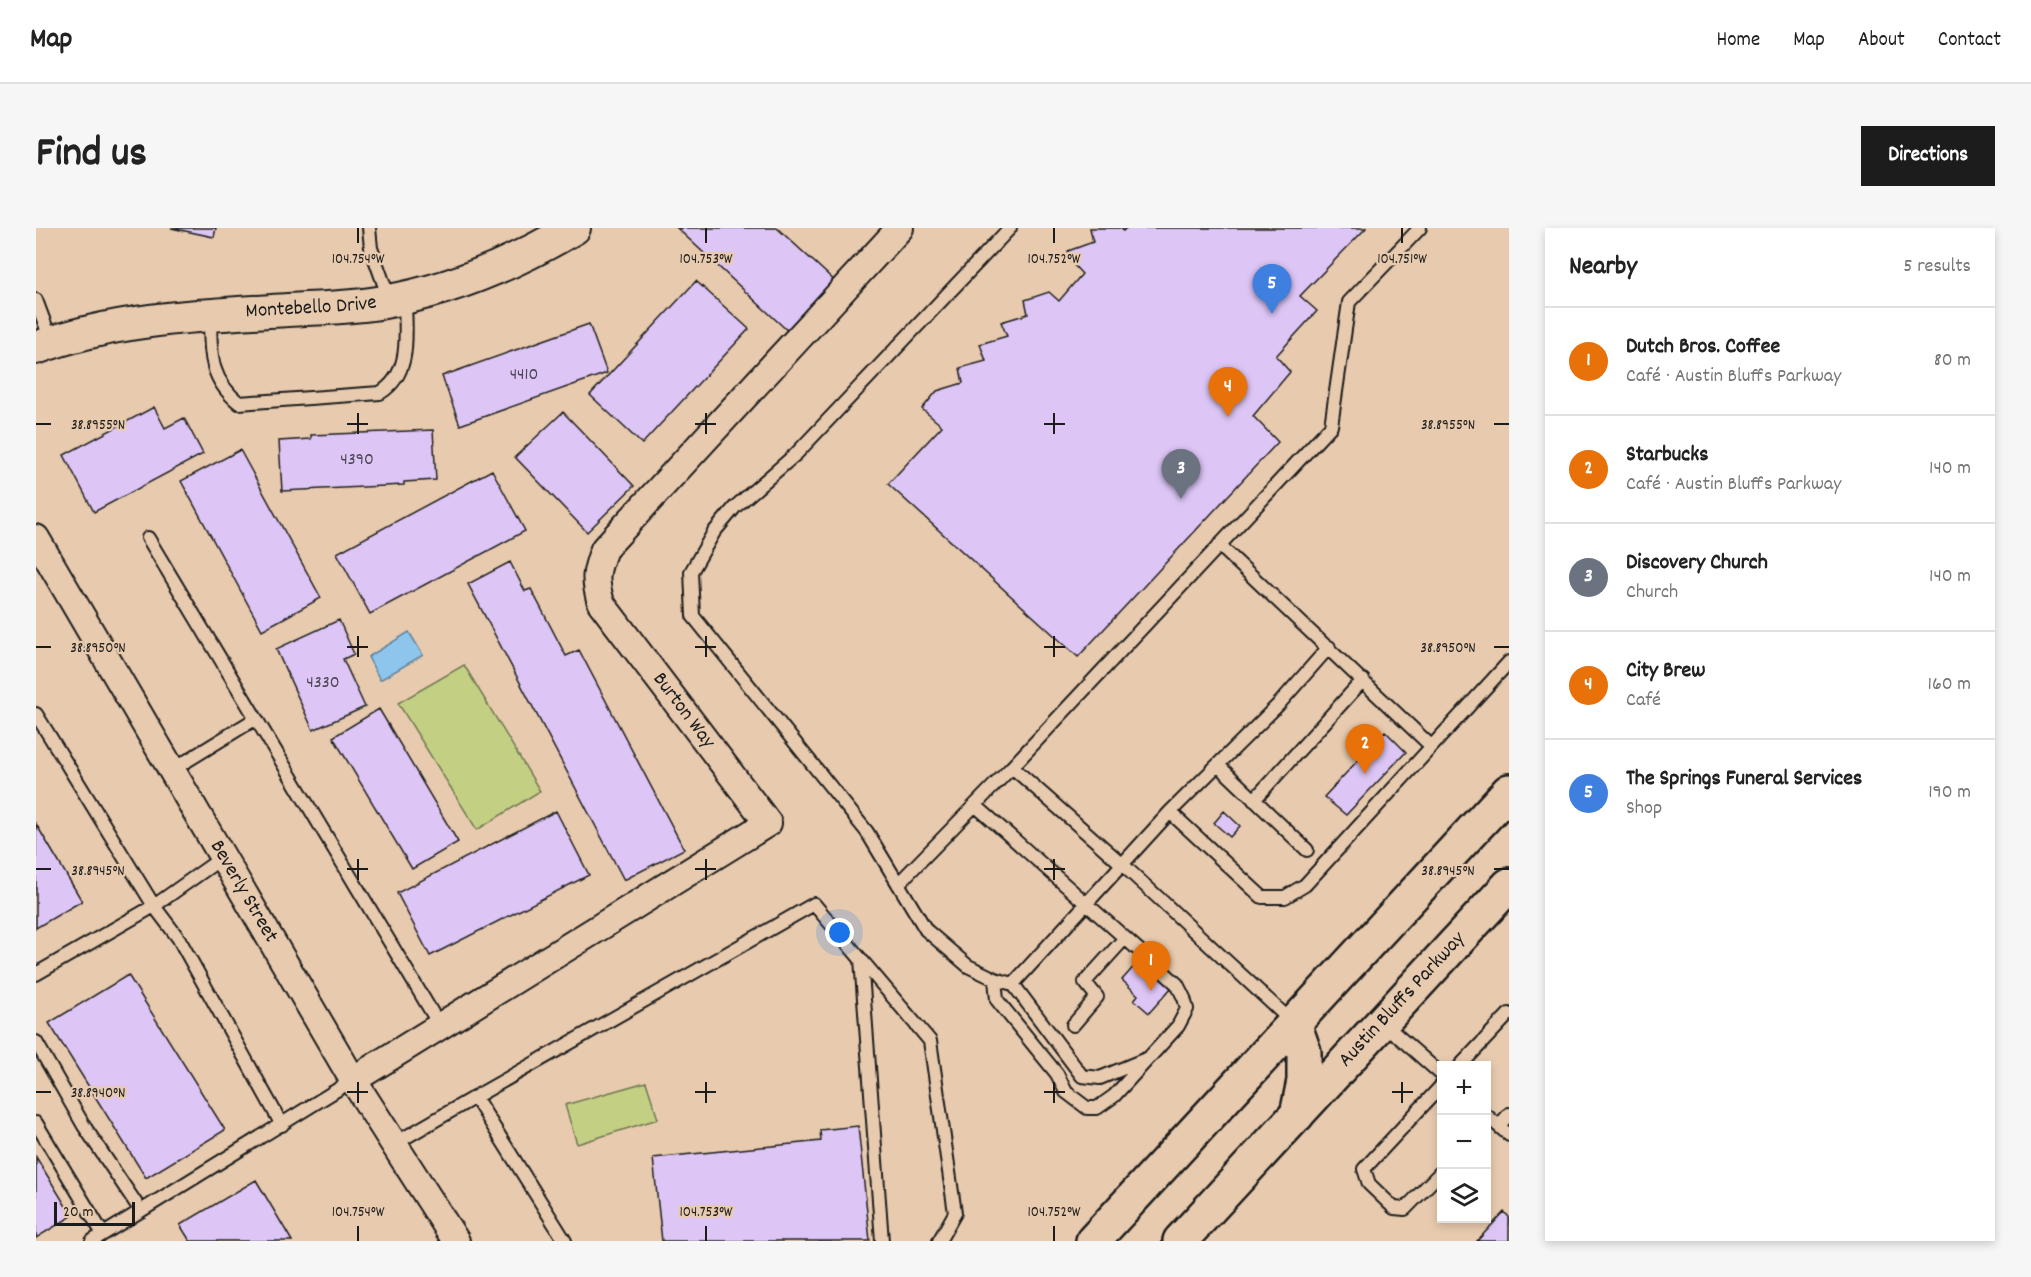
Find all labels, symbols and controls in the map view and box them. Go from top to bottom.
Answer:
text: Map [30,21,72,61]
text: Home [1716,26,1760,56]
text: Map [1793,26,1825,56]
text: About [1858,26,1905,56]
text: Contact [1938,26,2001,56]
text: Find us [36,126,147,186]
button: Directions [1861,126,1995,186]
text: 104.754°W [332,249,385,271]
text: 104.753°W [680,249,733,271]
text: 104.752°W [1028,249,1081,271]
text: 104.751°W [1377,249,1427,271]
text: Nearby [1569,249,1637,286]
text: 5 results [1903,253,1971,281]
pin: 5 [1252,264,1292,314]
street label: Montebello Drive [245,288,379,327]
text: Dutch Bros. Coffee [1626,332,1780,363]
text: 1 [1586,347,1591,375]
text: 80 m [1934,347,1971,375]
house number: 4410 [510,363,538,388]
text: Café · Austin Bluffs Parkway [1626,363,1841,391]
pin: 4 [1208,368,1248,417]
text: 38.8955°N [71,415,125,437]
text: 38.8955°N [1421,415,1475,437]
text: Starbucks [1626,440,1708,471]
house number: 4390 [340,448,374,473]
pin: 3 [1162,450,1200,499]
text: 2 [1584,455,1593,483]
text: 140 m [1929,455,1971,483]
text: Café · Austin Bluffs Parkway [1626,471,1841,499]
text: Discovery Church [1626,548,1768,579]
text: 3 [1584,563,1593,591]
text: 140 m [1929,563,1971,591]
text: Church [1626,579,1678,607]
text: 38.8950°N [70,638,126,660]
text: 38.8950°N [1420,638,1476,660]
text: City Brew [1626,656,1705,687]
street label: Burton Way [644,667,722,756]
house number: 4330 [306,671,340,696]
text: 4 [1584,671,1593,699]
text: 160 m [1928,671,1971,699]
text: Café [1626,687,1661,715]
pin: 2 [1346,724,1384,774]
text: The Springs Funeral Services [1626,764,1862,795]
text: 5 [1584,779,1593,807]
text: 190 m [1928,779,1971,807]
text: Shop [1626,795,1662,823]
street label: Beverly Street [201,835,285,949]
text: 38.8945°N [71,861,125,883]
text: 38.8945°N [1421,861,1475,883]
your location [825,918,854,947]
street label: Austin Bluffs Parkway [1332,925,1473,1075]
pin: 1 [1132,942,1170,991]
map controls [1437,1061,1491,1223]
button: + [1437,1061,1491,1115]
text: 38.8940°N [71,1083,125,1105]
button: − [1437,1115,1491,1169]
button: layers [1437,1169,1491,1223]
scale bar [54,1199,135,1226]
text: 20 m [63,1201,93,1224]
text: 104.754°W [332,1202,385,1224]
text: 104.753°W [680,1202,733,1224]
text: 104.752°W [1028,1202,1081,1224]

